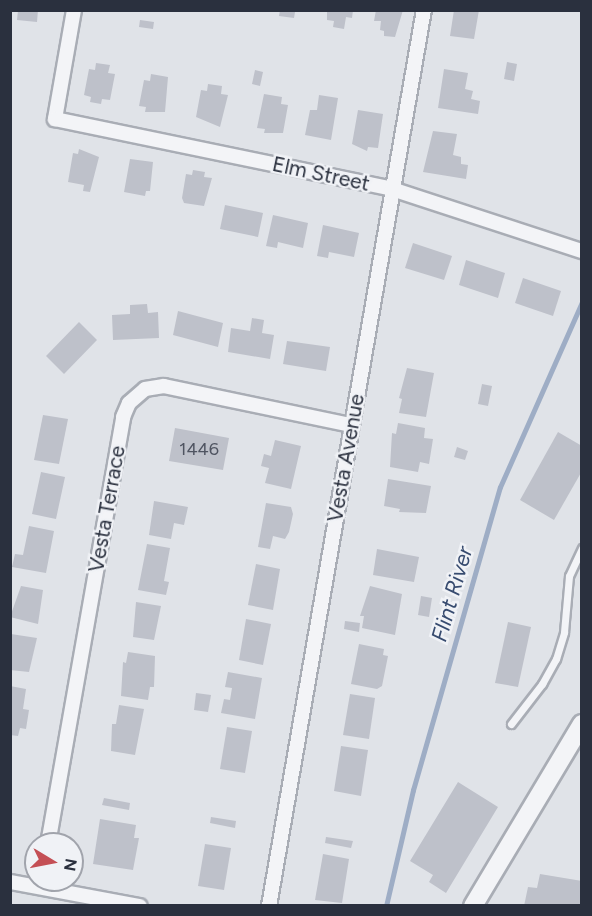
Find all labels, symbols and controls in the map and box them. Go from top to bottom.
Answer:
street label: Elm Street [270,151,372,197]
street label: Vesta Avenue [322,392,370,524]
house number: 1446 [179,438,219,460]
street label: Vesta Terrace [83,444,131,574]
water label: Flint River [426,543,478,645]
north arrow [24,832,84,892]
text: N [60,857,81,873]

